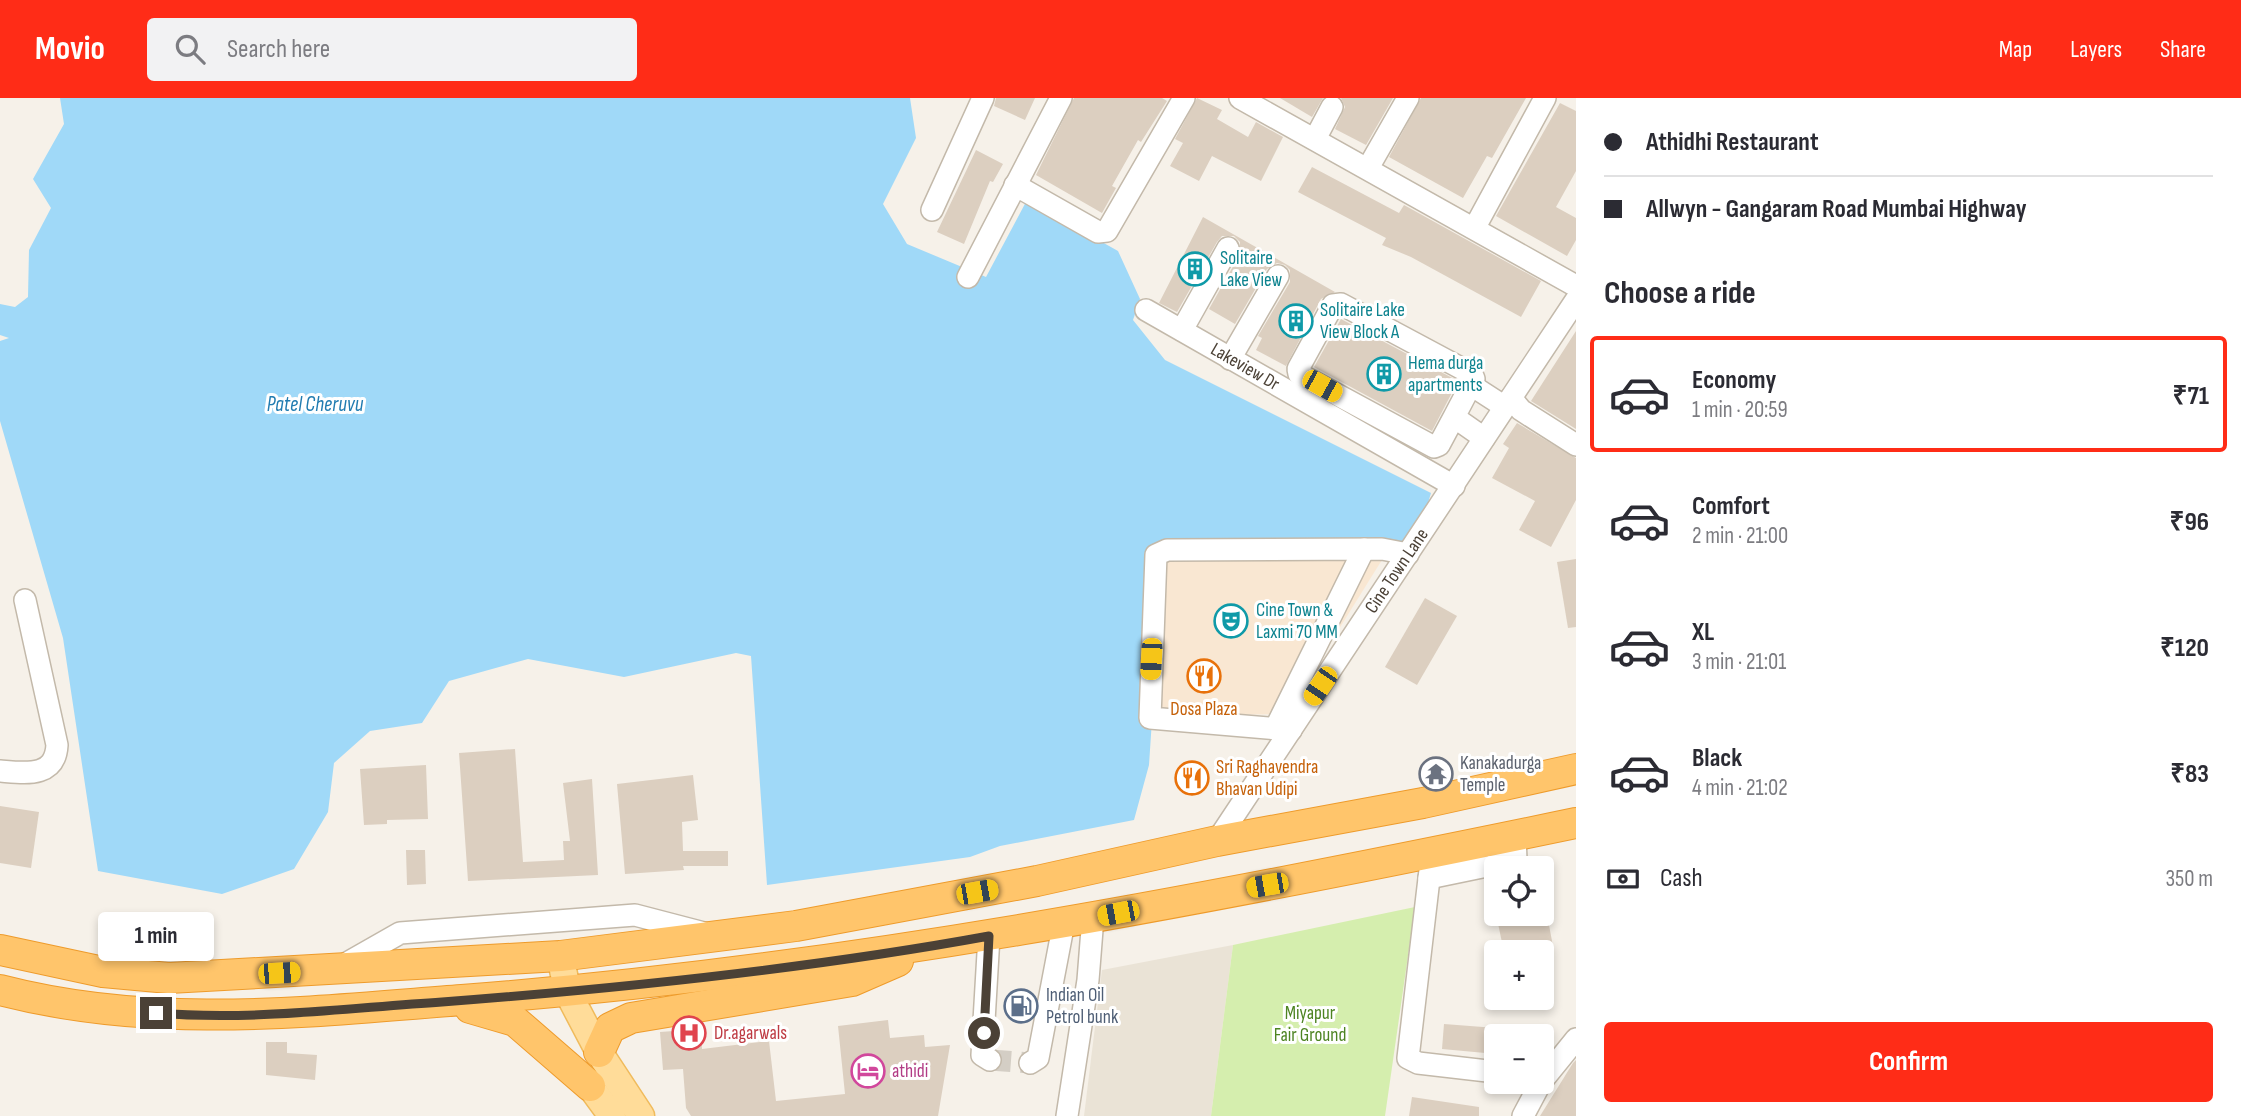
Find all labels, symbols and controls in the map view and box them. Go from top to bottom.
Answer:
search box [147,18,637,81]
text: Movio [35,29,105,69]
icon: search [171,30,209,68]
text: Search here [227,34,330,65]
text: Map [1999,35,2032,64]
text: Layers [2070,35,2122,64]
text: Share [2160,35,2206,64]
text: Athidhi Restaurant [1646,127,1819,158]
text: Allwyn - Gangaram Road Mumbai Highway [1646,194,2027,225]
place label: Solitaire Lake View [1220,247,1283,292]
building icon: Solitaire Lake View [1176,250,1214,288]
text: Choose a ride [1604,274,1756,313]
place label: Solitaire Lake View Block A [1320,299,1405,344]
building icon: Solitaire Lake View Block A [1277,302,1315,340]
street label: Lakeview Dr [1206,338,1284,396]
place label: Hema durga apartments [1408,352,1483,397]
building icon: Hema durga apartments [1365,355,1403,393]
icon: car [1608,363,1671,426]
text: Economy [1692,365,1776,396]
car [1299,367,1346,405]
text: ₹71 [2173,381,2209,412]
water label: Patel Cheruvu [267,392,364,417]
text: 1 min · 20:59 [1692,396,1788,424]
icon: car [1608,489,1671,552]
text: Comfort [1692,491,1770,522]
text: ₹96 [2170,507,2209,538]
text: 2 min · 21:00 [1692,522,1788,550]
street label: Cine Town Lane [1360,524,1434,618]
place label: Cine Town & Laxmi 70 MM [1256,599,1338,644]
theatre icon: Cine Town & Laxmi 70 MM [1212,602,1250,640]
icon: car [1608,615,1671,678]
text: XL [1692,617,1714,648]
text: ₹120 [2160,633,2209,664]
car [1140,637,1163,681]
text: 3 min · 21:01 [1692,648,1786,676]
restaurant icon: Dosa Plaza [1185,657,1223,695]
car [1300,663,1341,709]
place label: Dosa Plaza [1170,698,1238,721]
icon: car [1608,741,1671,804]
text: Black [1692,743,1742,774]
place label: Kanakadurga Temple [1460,752,1541,797]
temple icon: Kanakadurga Temple [1417,755,1455,793]
place label: Sri Raghavendra Bhavan Udipi [1216,756,1318,801]
restaurant icon: Sri Raghavendra Bhavan Udipi [1173,759,1211,797]
text: ₹83 [2170,759,2209,790]
text: 4 min · 21:02 [1692,774,1788,802]
map controls [1484,856,1554,1094]
button: locate [1484,856,1554,926]
icon: cash [1604,860,1642,898]
text: Cash [1660,863,1703,894]
text: 350 m [2165,865,2213,893]
car [1245,871,1290,899]
car [955,878,1000,906]
car [1096,899,1141,927]
callout: 1 min [98,912,214,960]
text: 1 min [135,922,177,950]
button: + [1484,940,1554,1010]
car [258,961,301,985]
place label: Indian Oil Petrol bunk [1046,984,1119,1029]
fuel station icon: Indian Oil Petrol bunk [1002,987,1040,1025]
route end [140,997,172,1029]
park label: Miyapur Fair Ground [1274,1002,1346,1047]
hospital icon: Dr.agarwals [670,1014,708,1052]
route start [968,1017,1000,1049]
place label: Dr.agarwals [714,1022,787,1045]
button: Confirm [1604,1022,2213,1102]
button: − [1484,1024,1554,1094]
hotel icon: athidi [849,1052,887,1090]
place label: athidi [892,1060,928,1083]

